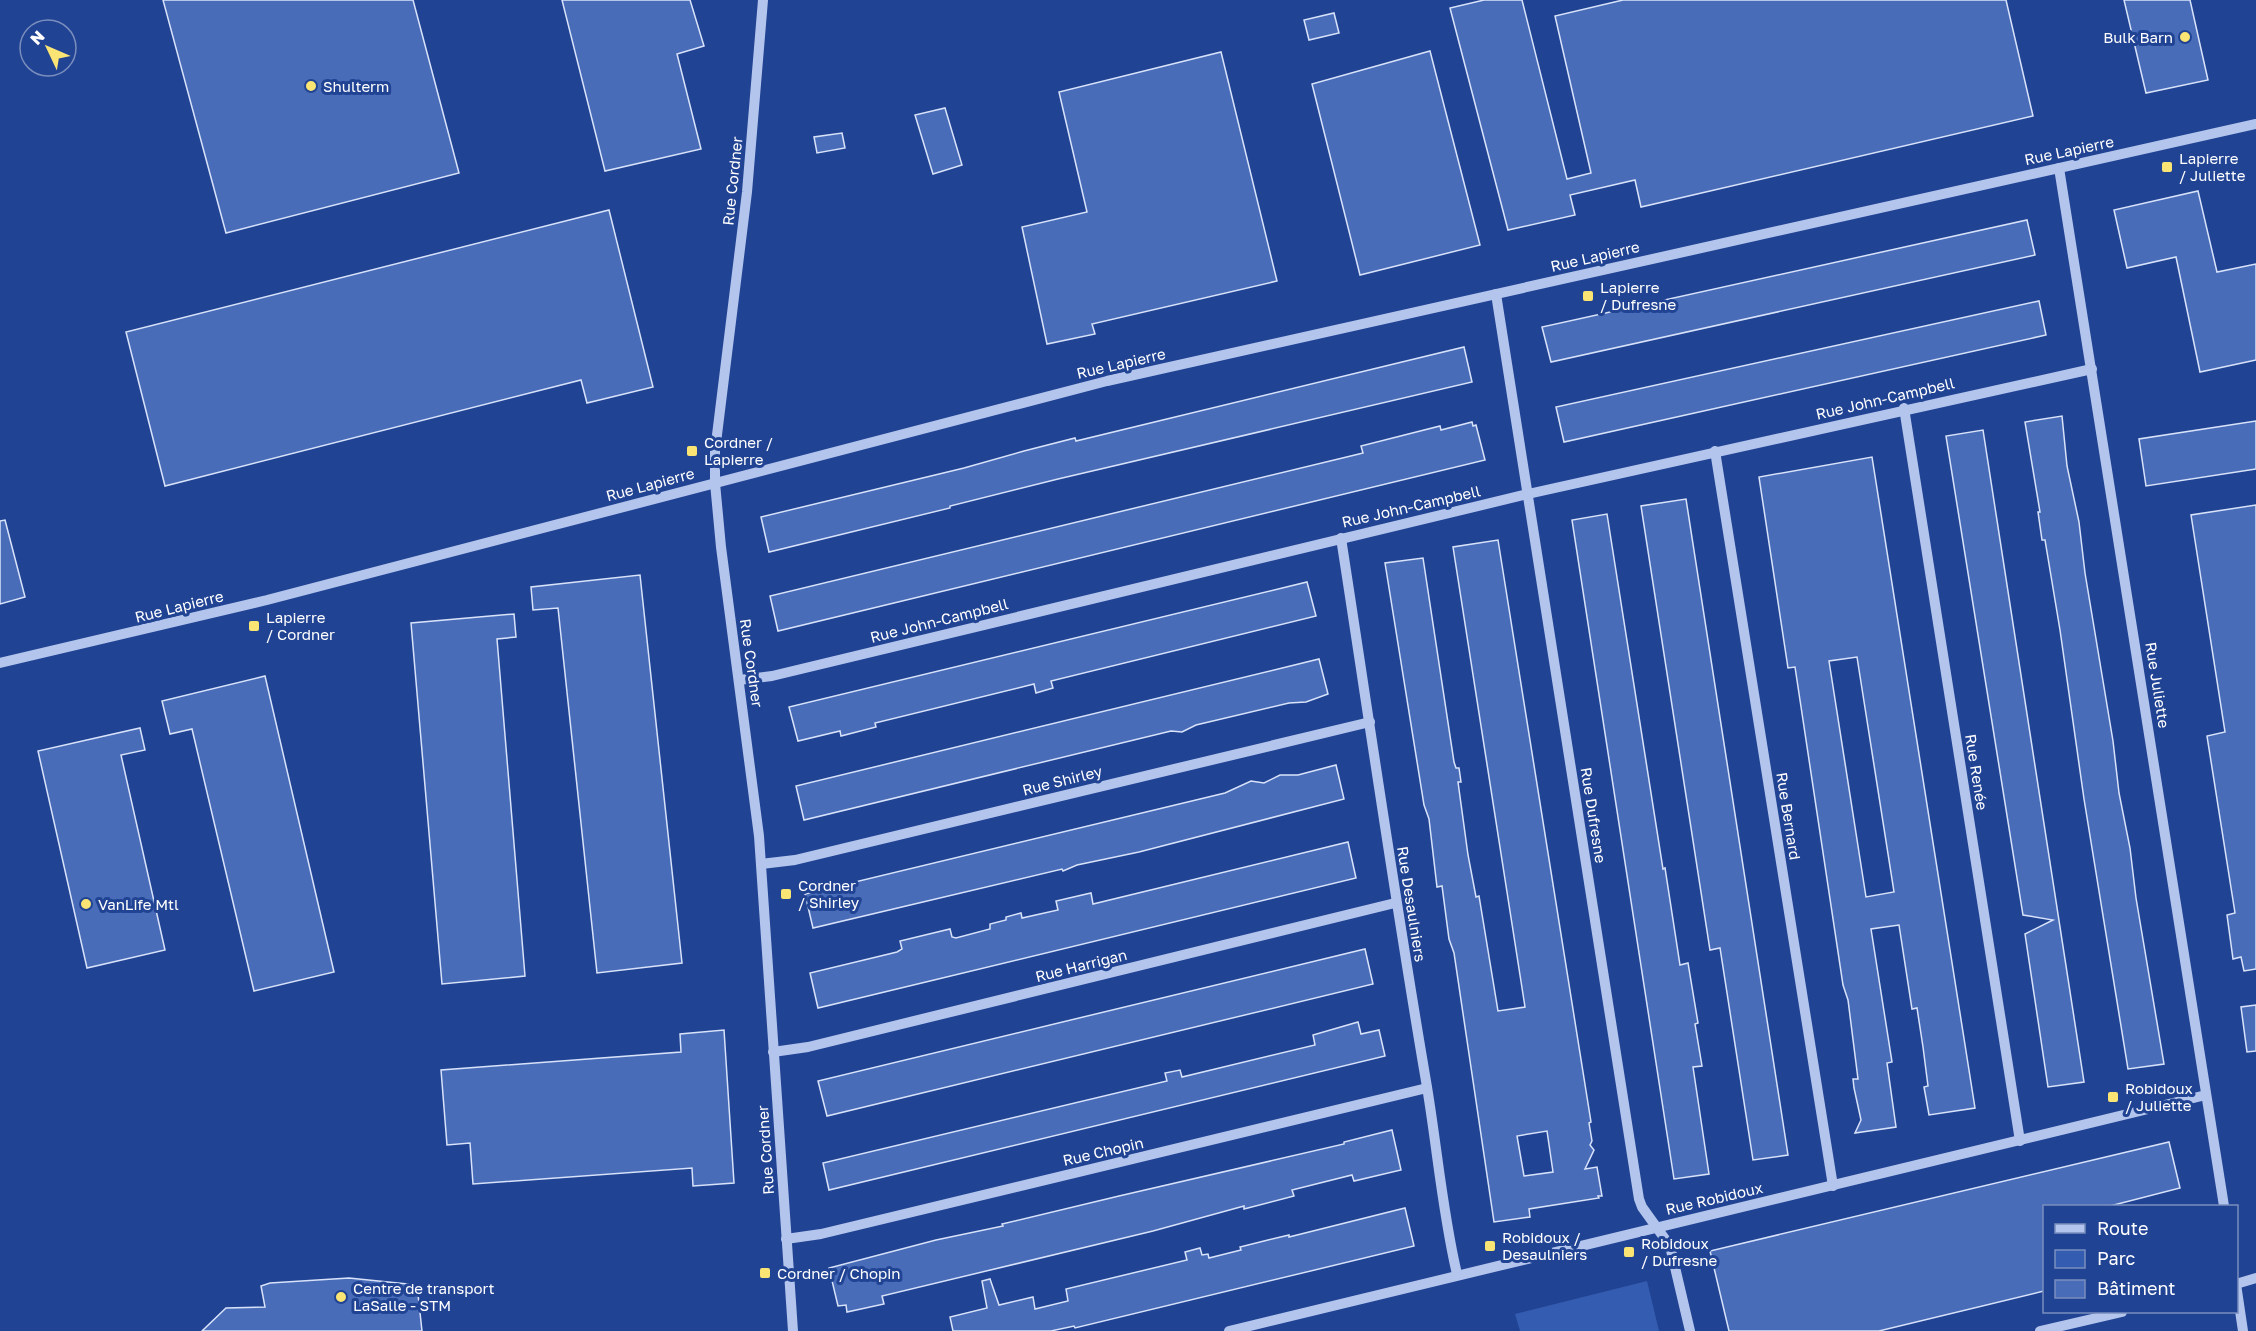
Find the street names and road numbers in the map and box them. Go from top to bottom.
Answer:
street label: Rue Lapierre [2023,132,2116,168]
street label: Rue Cordner [718,135,746,226]
street label: Rue Lapierre [1549,237,1642,275]
street label: Rue Lapierre [1075,344,1168,382]
street label: Rue John-Campbell [1814,373,1956,423]
street label: Rue Lapierre [604,463,696,504]
street label: Rue John-Campbell [1340,481,1482,531]
street label: Rue Lapierre [133,586,226,626]
street label: Rue John-Campbell [868,594,1010,646]
street label: Rue Cordner [737,618,767,709]
street label: Rue Juliette [2142,641,2174,730]
street label: Rue Renée [1962,733,1992,812]
street label: Rue Shirley [1020,761,1104,799]
street label: Rue Dufresne [1578,766,1611,864]
street label: Rue Bernard [1773,771,1805,861]
street label: Rue Desaulniers [1394,845,1430,963]
street label: Rue Harrigan [1033,945,1129,985]
street label: Rue Cordner [753,1105,777,1195]
street label: Rue Chopin [1061,1133,1145,1169]
street label: Rue Robidoux [1664,1178,1764,1218]

